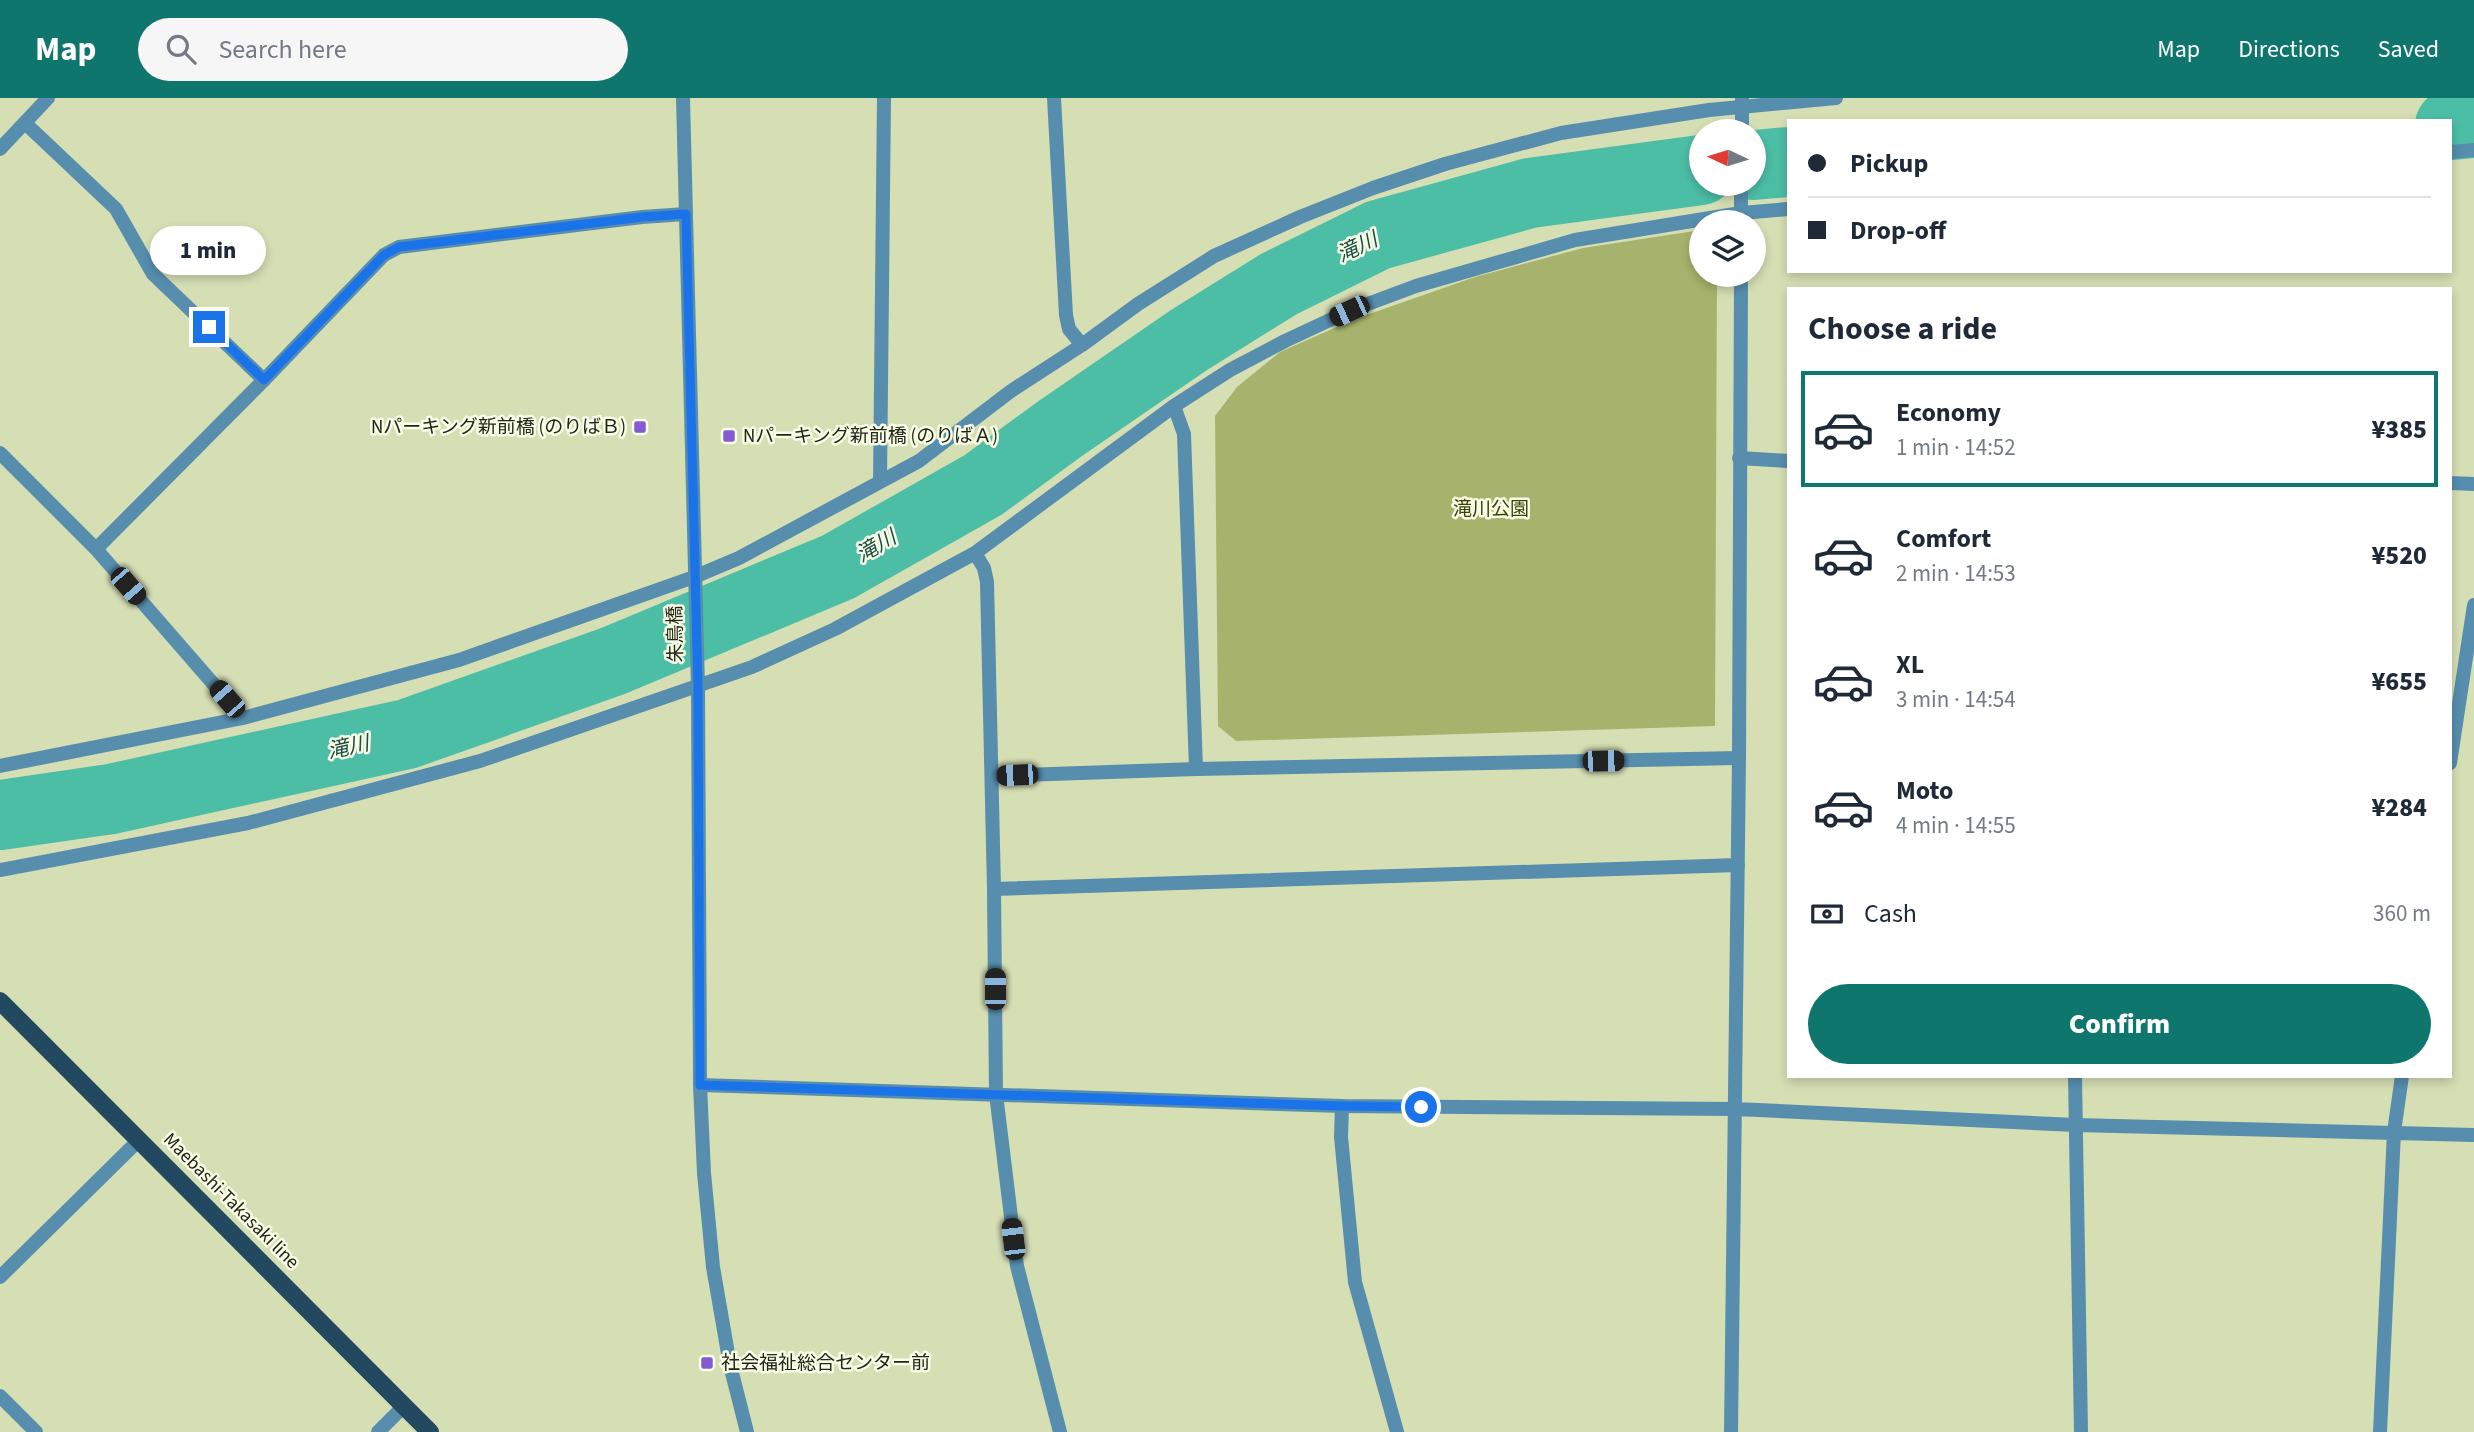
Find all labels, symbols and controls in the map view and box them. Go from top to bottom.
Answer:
search box [138,18,628,81]
text: Map [35,26,96,73]
icon: search [162,30,200,68]
text: Search here [218,31,347,68]
text: Map [2157,32,2200,67]
text: Directions [2238,32,2340,67]
text: Saved [2378,32,2439,67]
north arrow [1689,119,1766,196]
map controls [1689,119,1766,287]
text: Pickup [1850,145,1928,182]
button: layers [1689,210,1766,287]
text: Drop-off [1850,212,1946,249]
water label: 滝川 [1332,224,1384,269]
callout: 1 min [151,226,267,274]
text: 1 min [180,234,236,267]
car [1326,293,1373,329]
text: Choose a ride [1808,306,1997,352]
route end [193,311,225,343]
text: Economy [1896,394,2001,431]
icon: car [1812,398,1875,461]
text: ¥385 [2371,411,2427,448]
place label: Nパーキング新前橋 (のりばＢ) [371,414,626,441]
marker: Nパーキング新前橋 (のりばＢ) [632,419,648,435]
place label: Nパーキング新前橋 (のりばＡ) [743,423,998,450]
marker: Nパーキング新前橋 (のりばＡ) [721,428,737,444]
text: 1 min · 14:52 [1896,431,2016,464]
park label: 滝川公園 [1453,496,1529,523]
text: Comfort [1896,520,1991,557]
water label: 滝川 [850,522,903,569]
icon: car [1812,524,1875,587]
text: ¥520 [2371,537,2427,574]
text: 2 min · 14:53 [1896,557,2016,590]
car [107,563,150,609]
street label: 朱鳥橋 [662,605,690,663]
text: XL [1896,646,1924,683]
icon: car [1812,650,1875,713]
text: ¥655 [2371,663,2427,700]
car [206,676,249,722]
text: 3 min · 14:54 [1896,683,2016,716]
water label: 滝川 [324,728,374,766]
car [1582,750,1625,772]
car [996,764,1039,786]
text: Moto [1896,772,1953,809]
icon: car [1812,776,1875,839]
text: ¥284 [2371,789,2427,826]
text: 4 min · 14:55 [1896,809,2016,842]
icon: cash [1808,895,1846,933]
text: Cash [1864,895,1917,932]
text: 360 m [2373,897,2431,930]
car [985,968,1006,1010]
button: Confirm [1808,984,2431,1064]
route start [1405,1091,1437,1123]
street label: Maebashi-Takasaki line [157,1127,305,1275]
car [1001,1217,1026,1261]
place label: 社会福祉総合センター前 [721,1350,930,1377]
marker: 社会福祉総合センター前 [699,1355,715,1371]

